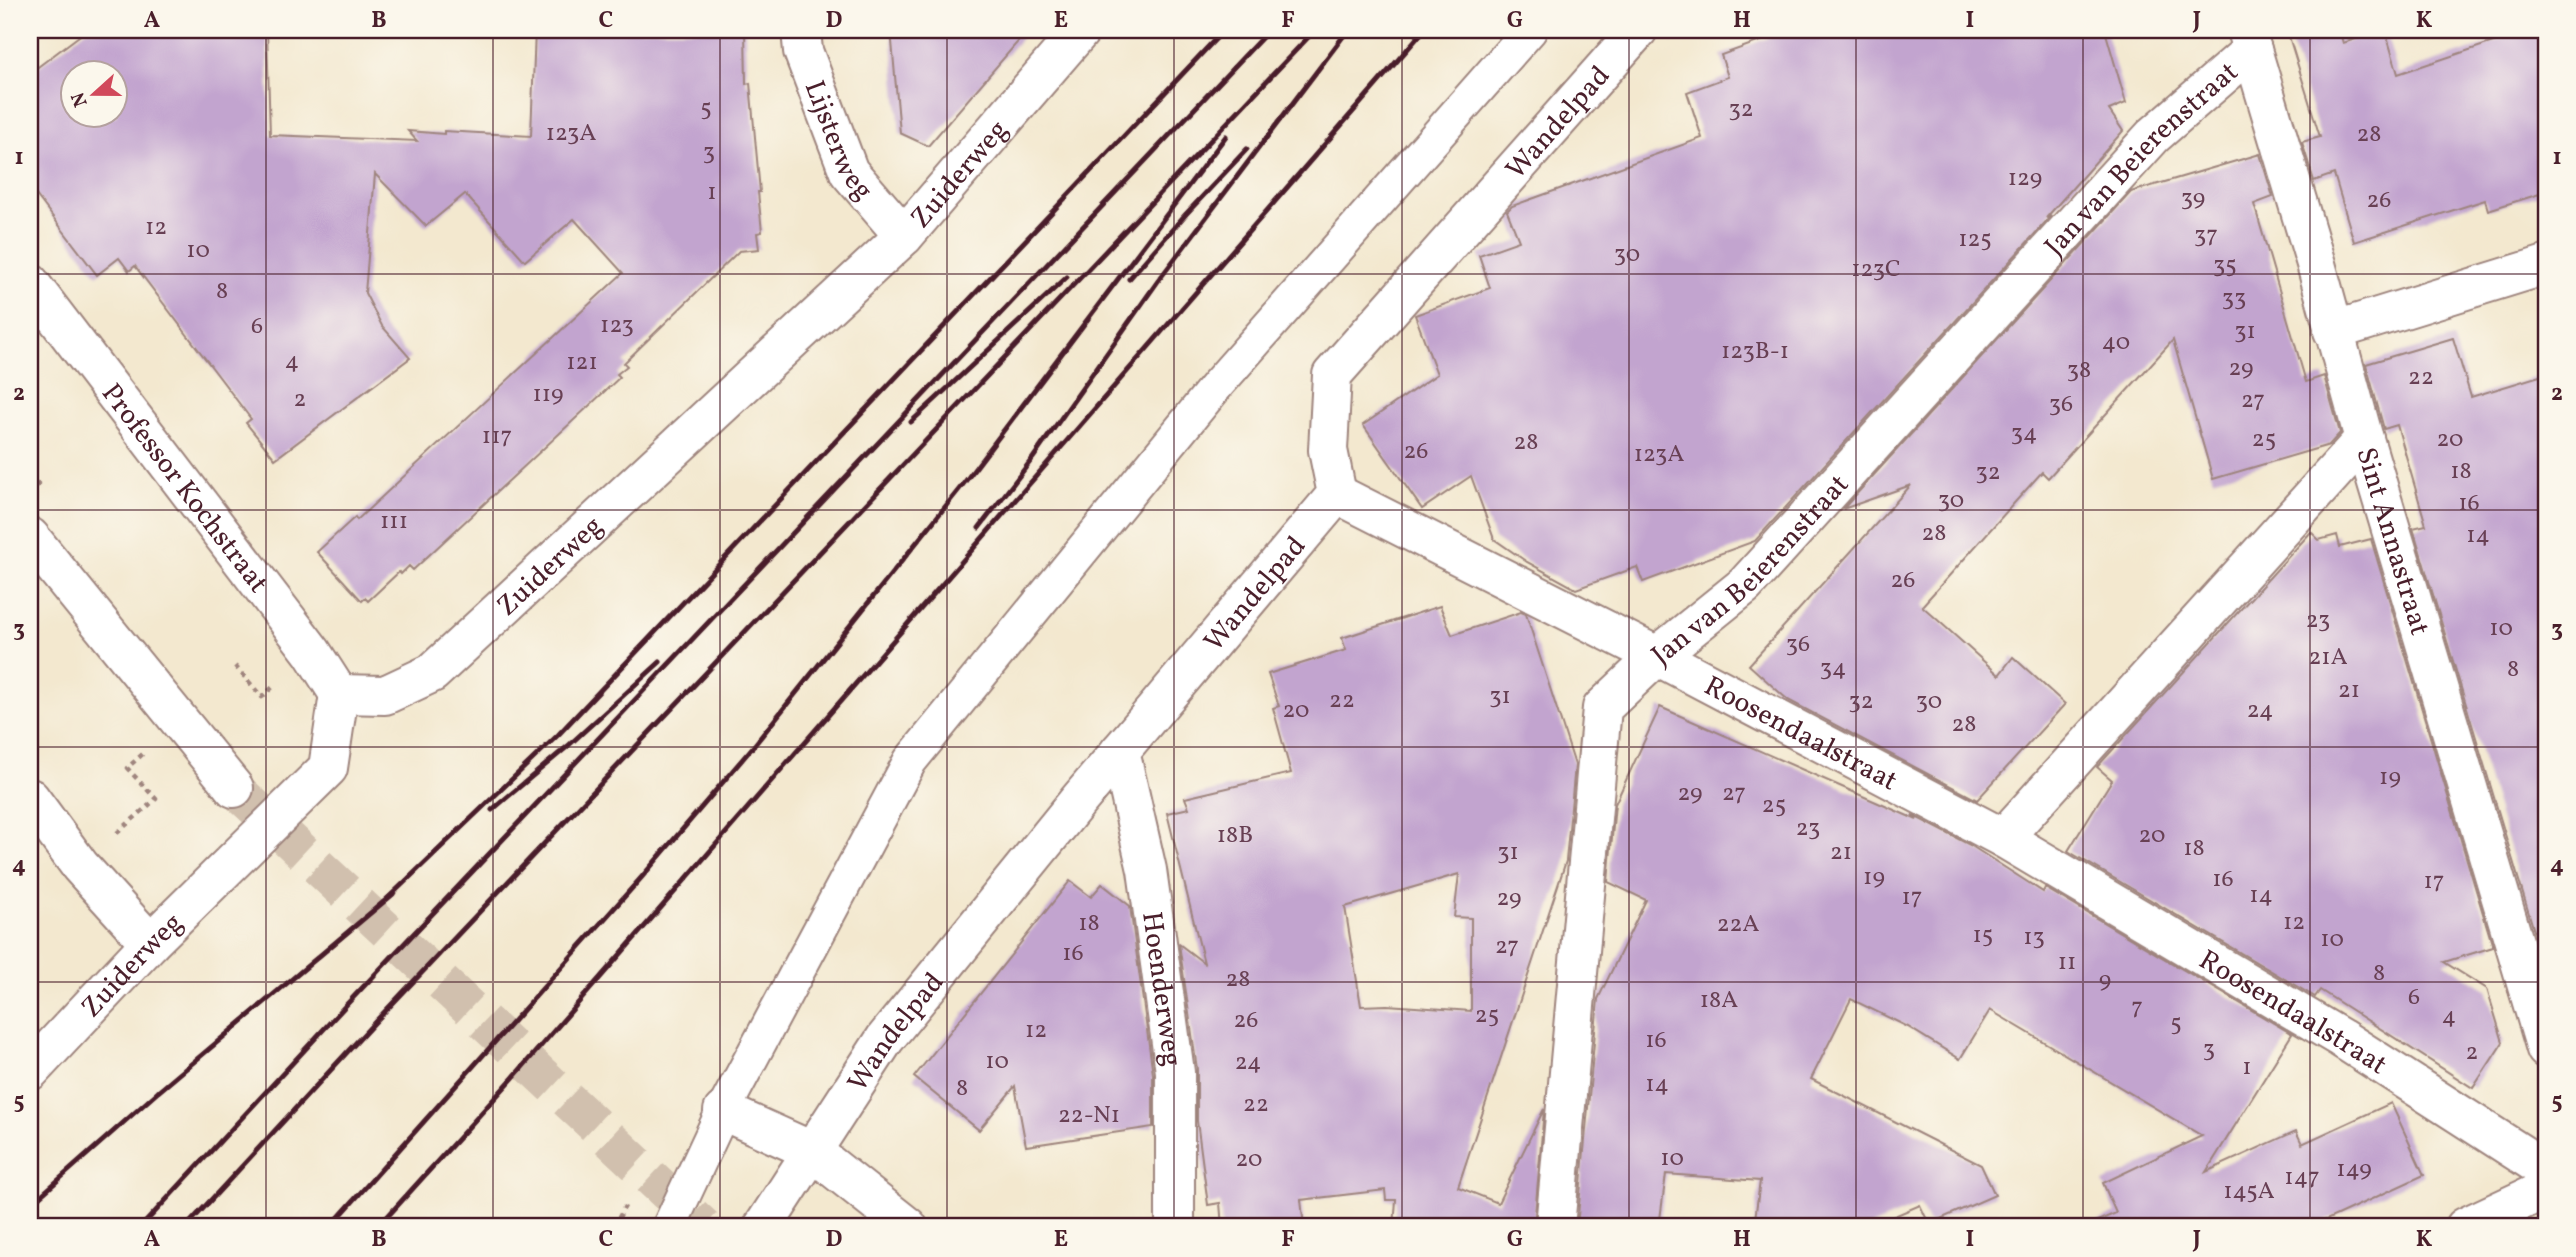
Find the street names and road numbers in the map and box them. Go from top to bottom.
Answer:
street label: Jan van Beierenstraat [2036,54,2247,265]
street label: Wandelpad [1498,58,1620,189]
street label: Lijsterweg [794,75,882,209]
street label: Zuiderweg [902,112,1018,237]
street label: Professor Kochstraat [91,376,277,602]
street label: Sint Annastraat [2346,443,2438,640]
street label: Jan van Beierenstraat [1644,467,1858,675]
street label: Zuiderweg [489,508,612,626]
street label: Wandelpad [1196,528,1316,660]
street label: Roosendaalstraat [1697,667,1904,801]
street label: Zuiderweg [73,905,192,1027]
street label: Hoenderweg [1131,909,1191,1069]
street label: Roosendaalstraat [2191,941,2394,1085]
street label: Wandelpad [839,965,954,1100]

